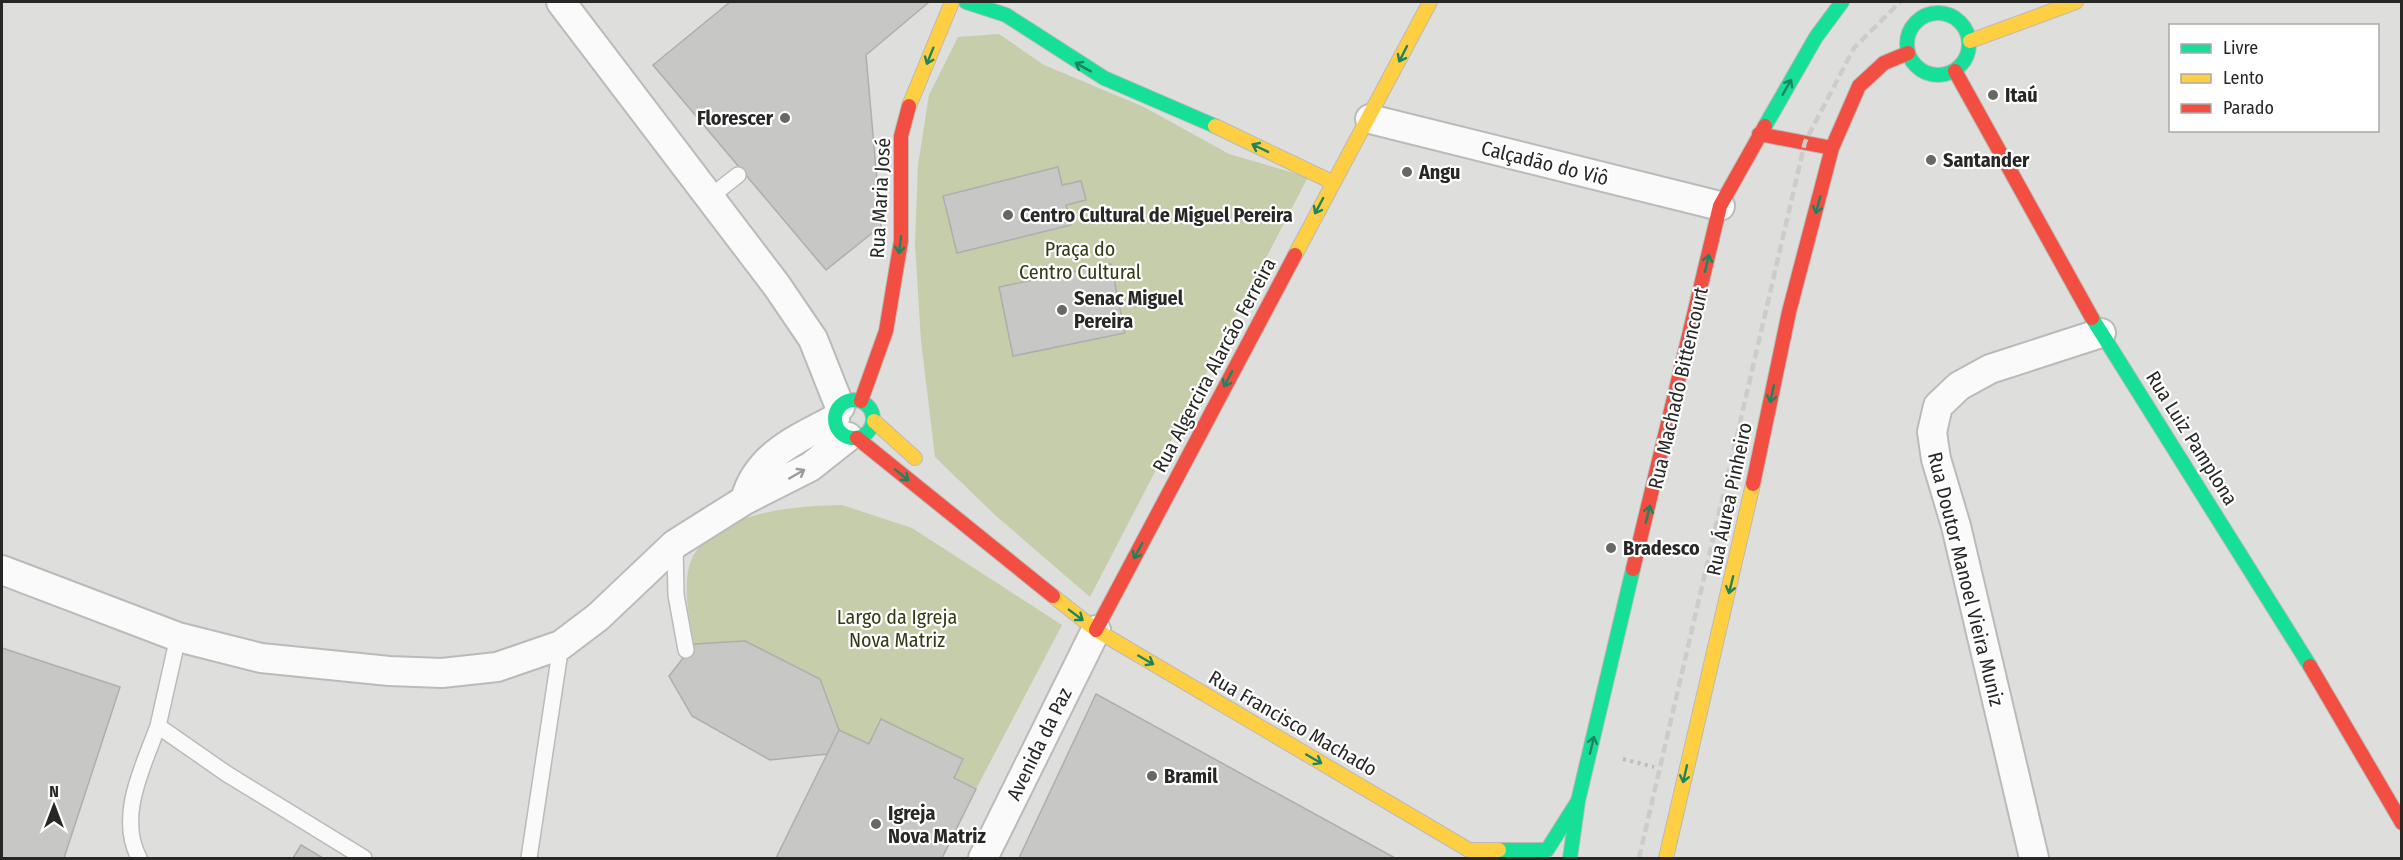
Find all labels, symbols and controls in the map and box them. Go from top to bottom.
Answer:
legend [2169,24,2379,132]
text: Livre [2223,37,2258,59]
one-way arrow [1397,44,1408,62]
one-way arrow [924,46,935,65]
one-way arrow [1075,61,1092,73]
text: Lento [2223,67,2264,89]
one-way arrow [1781,79,1793,96]
place label: Itaú [2005,83,2038,107]
marker: Itaú [1986,88,2000,102]
text: Parado [2223,97,2274,119]
place label: Florescer [697,106,774,130]
marker: Florescer [778,111,792,125]
street label: Calçadão do Viô [1479,136,1611,190]
street label: Rua Maria José [865,137,895,259]
one-way arrow [1252,141,1270,153]
place label: Santander [1943,148,2030,172]
marker: Santander [1924,153,1938,167]
place label: Angu [1418,160,1460,184]
marker: Angu [1400,165,1414,179]
one-way arrow [1812,195,1823,214]
one-way arrow [1313,197,1324,215]
place label: Centro Cultural de Miguel Pereira [1020,203,1293,227]
marker: Centro Cultural de Miguel Pereira [1001,208,1015,222]
one-way arrow [894,235,905,255]
park label: Praça do Centro Cultural [1019,237,1141,284]
street label: Rua Algercira Alarcão Ferreira [1147,254,1281,476]
one-way arrow [1702,254,1713,273]
street label: Rua Machado Bittencourt [1643,284,1713,491]
place label: Senac Miguel Pereira [1074,286,1184,333]
marker: Senac Miguel Pereira [1055,303,1069,317]
street label: Rua Luiz Pamplona [2141,366,2243,510]
one-way arrow [1222,370,1234,387]
one-way arrow [1765,385,1777,404]
street label: Rua Áurea Pinheiro [1701,420,1757,578]
street label: Rua Doutor Manoel Vieira Muniz [1923,449,2009,709]
one-way arrow [788,468,805,480]
one-way arrow [894,468,910,481]
one-way arrow [1642,505,1654,524]
place label: Bradesco [1623,536,1700,560]
marker: Bradesco [1604,541,1618,555]
one-way arrow [1131,542,1143,560]
one-way arrow [1724,575,1736,594]
park label: Largo da Igreja Nova Matriz [837,605,957,652]
one-way arrow [1067,609,1083,621]
one-way arrow [1137,654,1154,666]
street label: Rua Francisco Machado [1205,665,1381,781]
street label: Avenida da Paz [1001,684,1077,804]
one-way arrow [1587,735,1598,755]
one-way arrow [1305,753,1322,765]
place label: Bramil [1164,764,1218,788]
one-way arrow [1679,764,1690,784]
marker: Bramil [1145,769,1159,783]
north arrow [24,776,84,836]
text: N [49,782,59,801]
place label: Igreja Nova Matriz [888,801,986,848]
marker: Igreja Nova Matriz [869,817,883,831]

